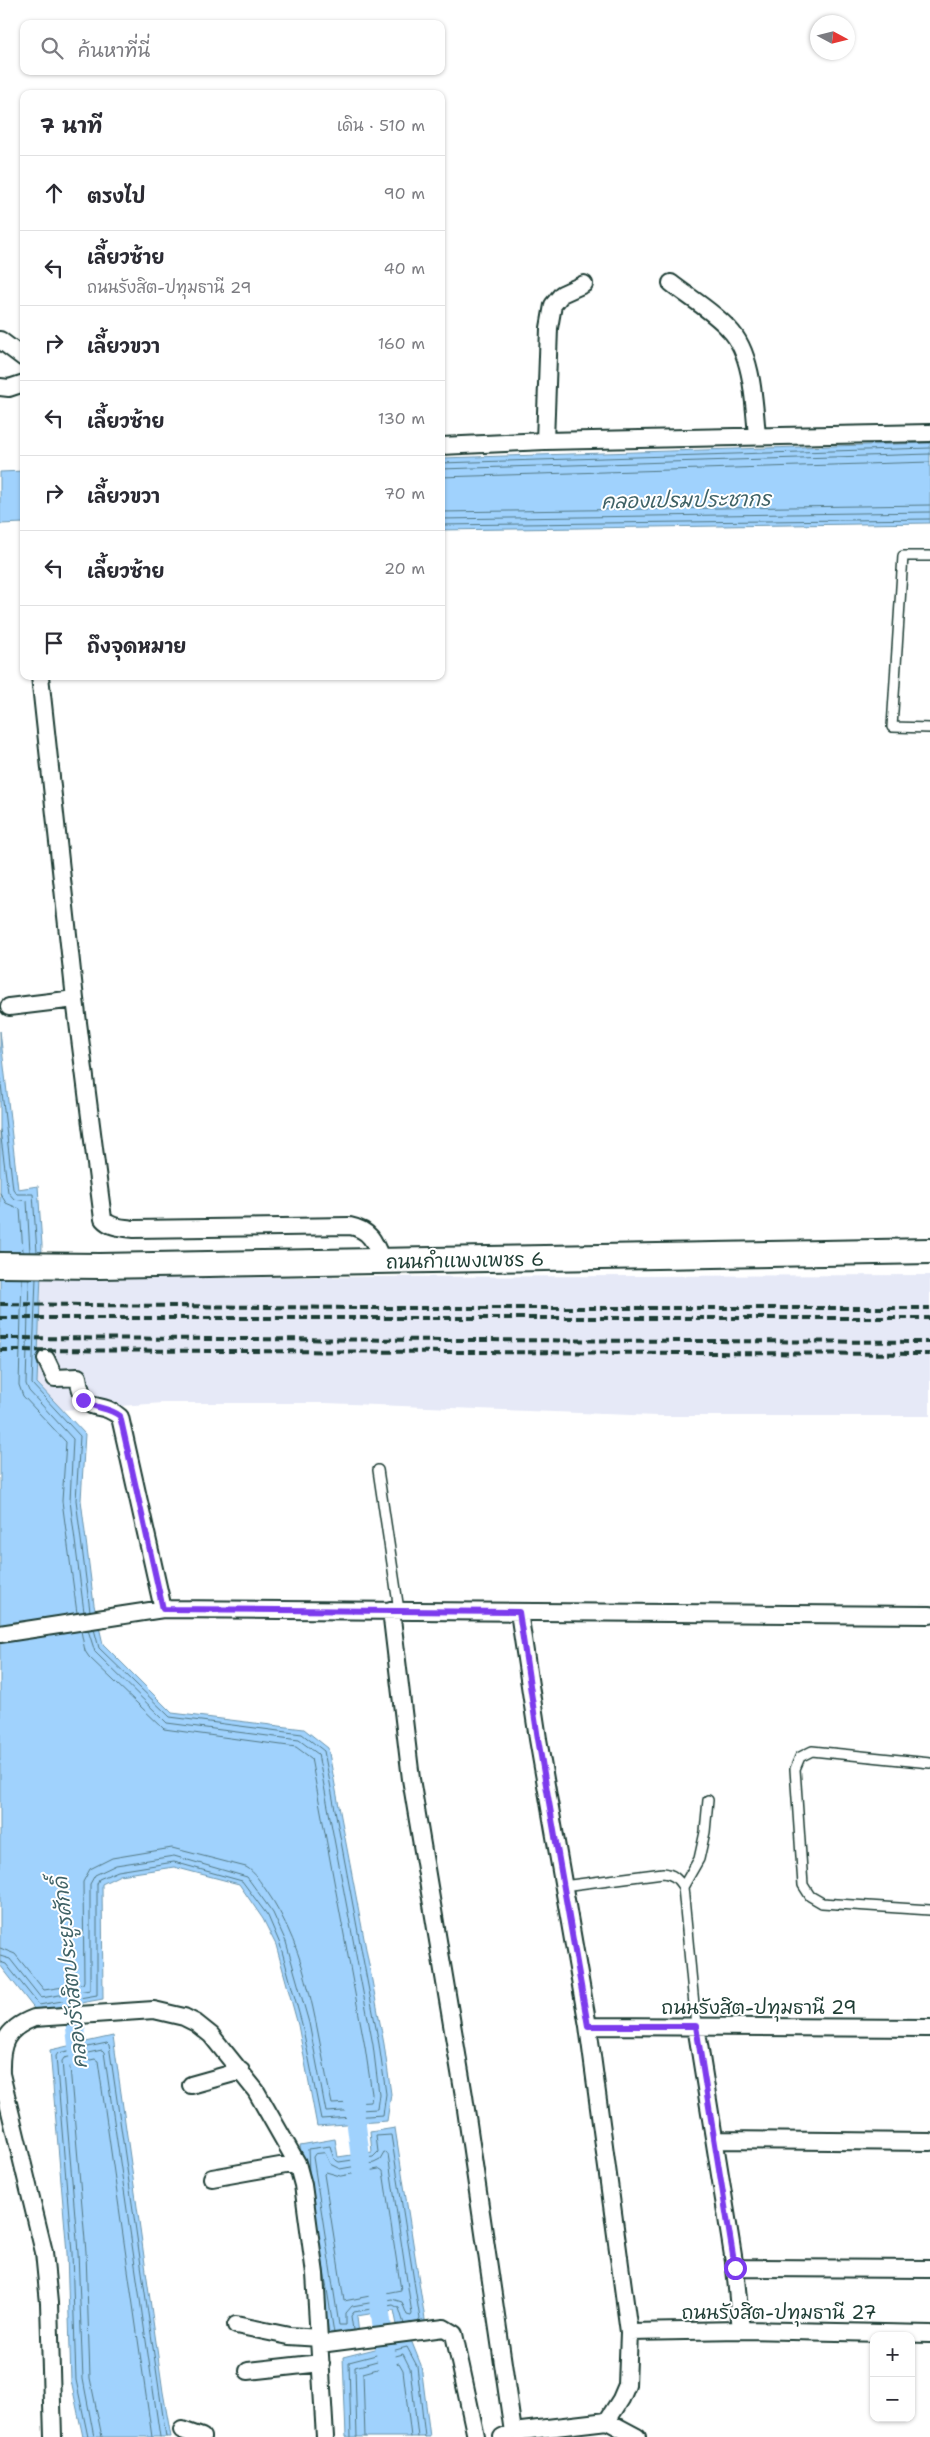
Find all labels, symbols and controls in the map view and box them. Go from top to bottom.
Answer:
north arrow [810,15,855,60]
search box [20,20,445,75]
icon: search [38,34,66,62]
text: ค้นหาที่นี่ [78,38,150,63]
text: 7 นาที [40,112,102,140]
text: เดิน · 510 m [337,115,425,136]
icon: ahead [40,179,68,207]
text: 90 m [384,183,425,204]
text: ตรงไป [87,184,145,209]
text: เลี้ยวซ้าย [87,245,164,270]
icon: left [40,254,68,282]
text: 40 m [383,258,425,279]
text: ถนนรังสิต-ปทุมธานี 29 [87,277,251,298]
icon: right [40,329,68,357]
text: 160 m [378,333,425,354]
text: เลี้ยวขวา [87,334,160,359]
icon: left [40,404,68,432]
text: 130 m [378,408,425,429]
text: เลี้ยวซ้าย [87,409,164,434]
icon: right [40,479,68,507]
text: 70 m [384,483,425,504]
text: เลี้ยวขวา [87,484,160,509]
water label: คลองเปรมประชากร [601,485,773,514]
icon: left [40,554,68,582]
text: 20 m [384,558,425,579]
text: เลี้ยวซ้าย [87,559,164,584]
icon: arrive [40,629,68,657]
text: ถึงจุดหมาย [87,634,186,659]
street label: ถนนกำแพงเพชร 6 [386,1247,544,1274]
route end [72,1389,95,1412]
water label: คลองรังสิตประยูรศักดิ์ [41,1870,95,2071]
street label: ถนนรังสิต-ปทุมธานี 29 [661,1995,857,2022]
route start [724,2257,747,2280]
street label: ถนนรังสิต-ปทุมธานี 27 [682,2300,876,2327]
map controls [870,2332,915,2422]
button: + [870,2332,915,2377]
button: − [870,2377,915,2422]

